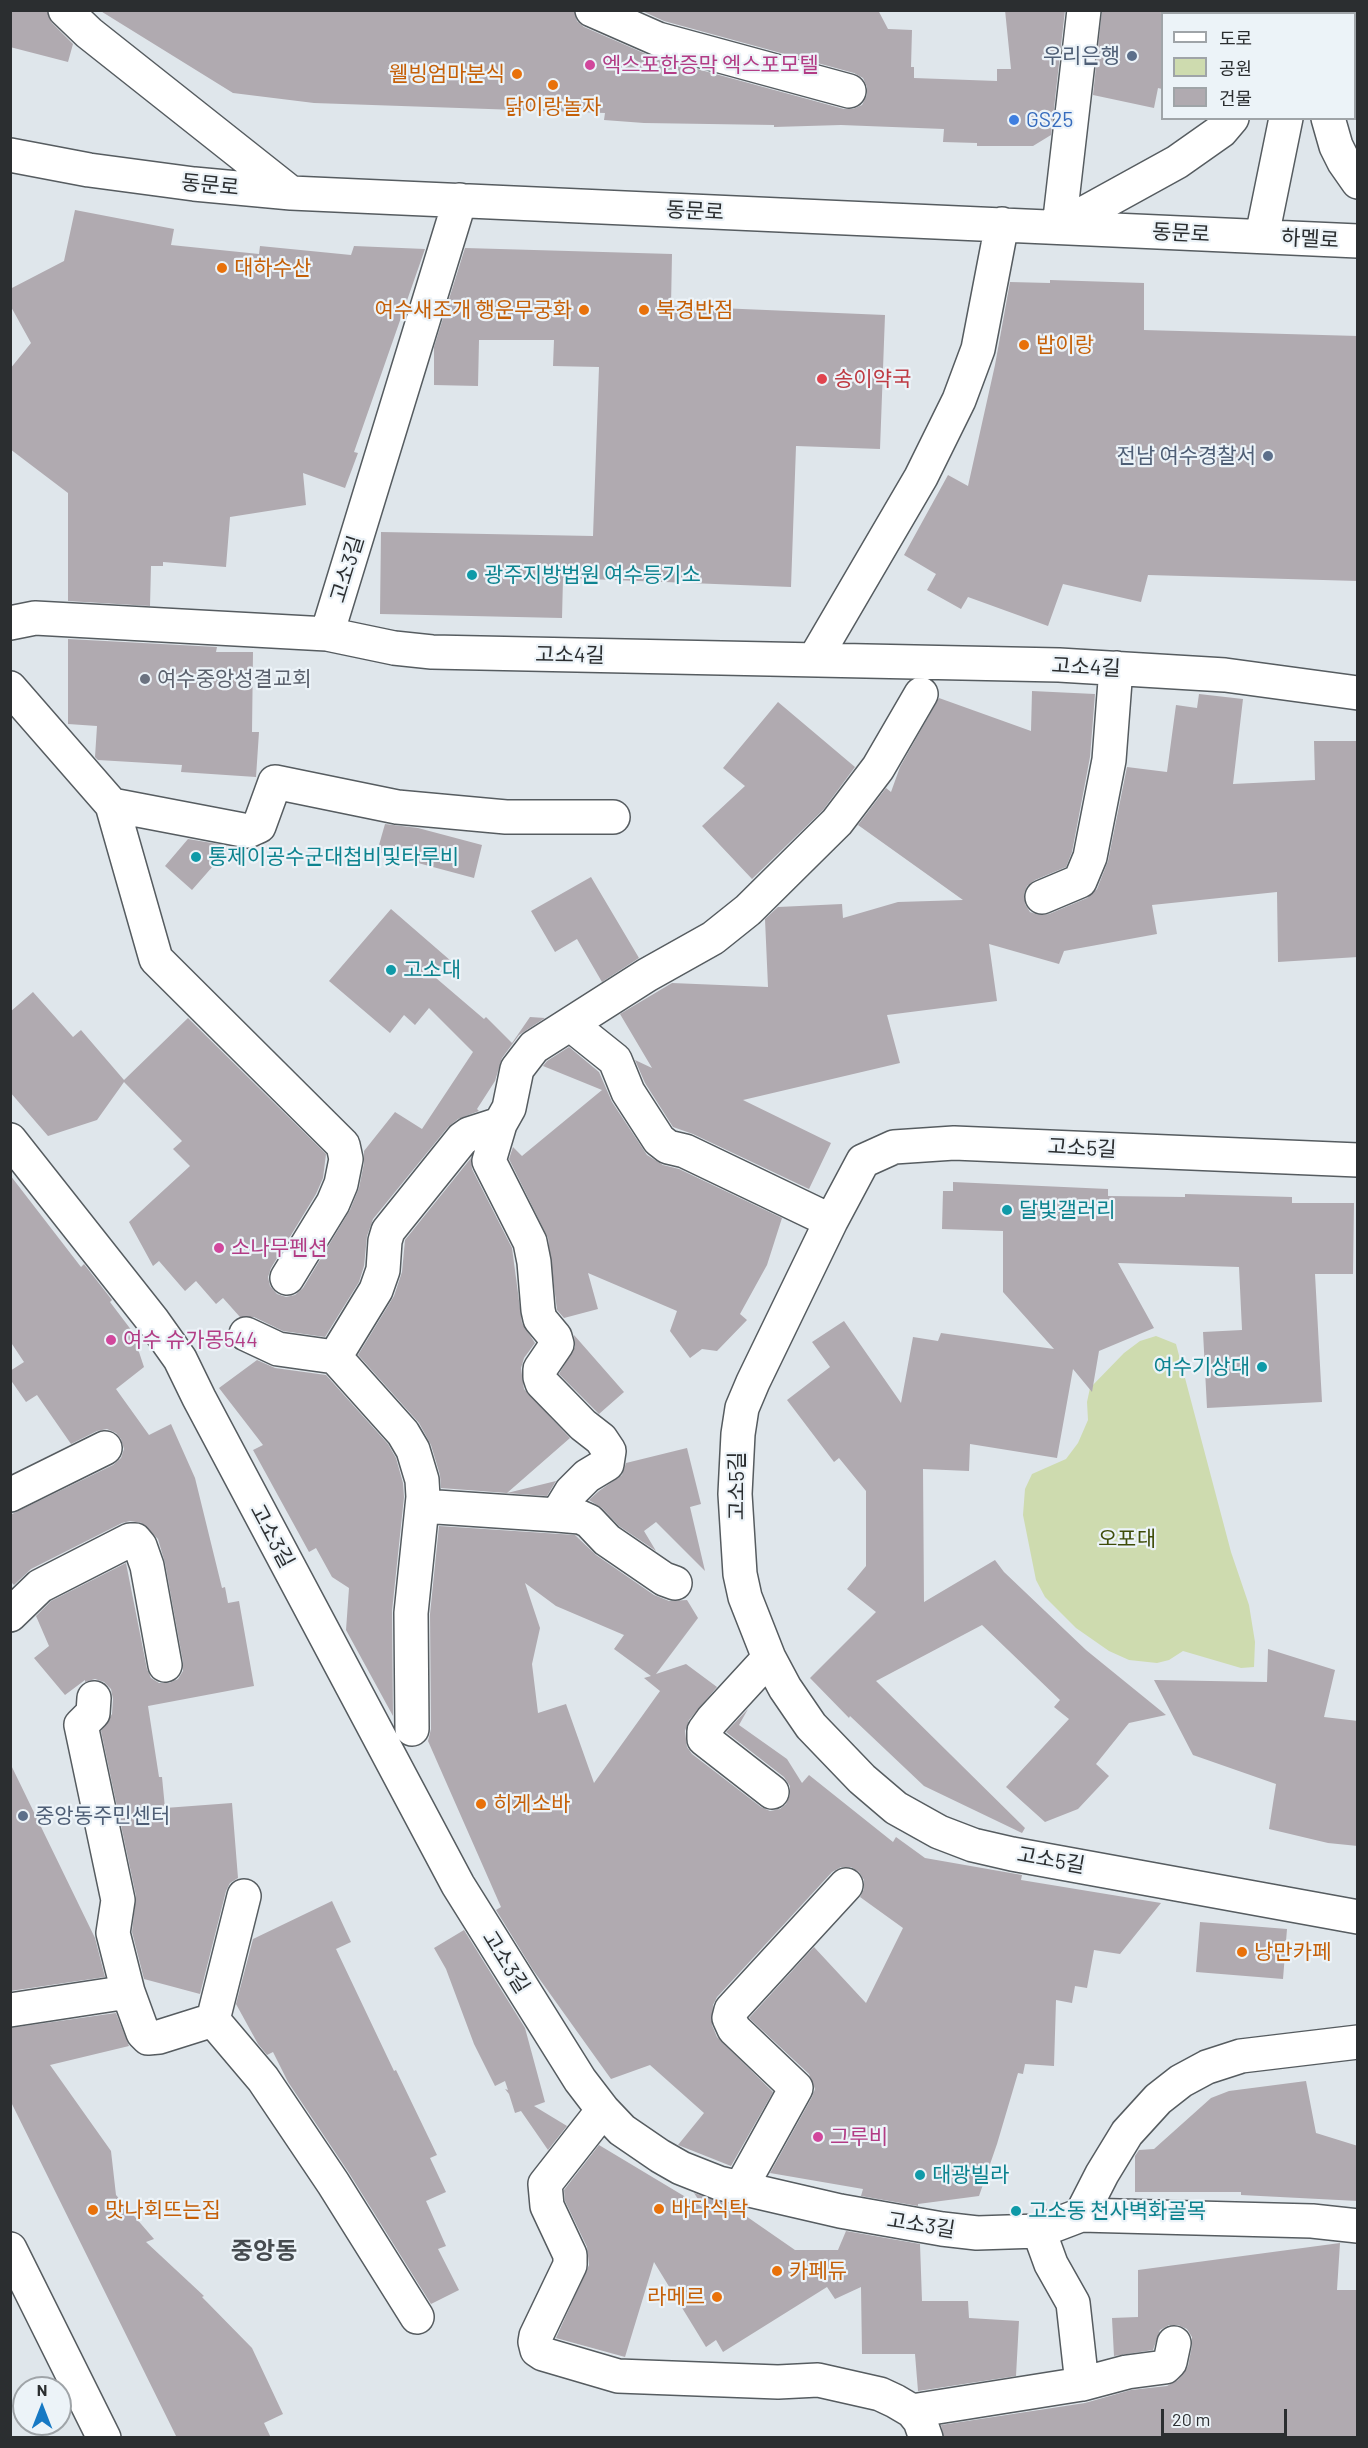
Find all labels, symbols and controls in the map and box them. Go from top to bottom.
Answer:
legend [1161,12,1356,120]
text: 도로 [1219,27,1252,49]
place label: 우리은행 [1043,43,1120,69]
marker: 우리은행 [1125,49,1139,63]
place label: 엑스포한증막 엑스포모텔 [602,52,819,78]
text: 공원 [1219,57,1252,79]
marker: 엑스포한증막 엑스포모텔 [583,58,597,72]
place label: 웰빙엄마분식 [389,61,505,87]
marker: 웰빙엄마분식 [510,67,524,81]
marker: 닭이랑놀자 [546,78,560,92]
text: 건물 [1219,87,1252,109]
place label: 닭이랑놀자 [505,94,601,120]
place label: GS25 [1026,107,1073,133]
marker: GS25 [1007,113,1021,127]
street label: 동문로 [180,169,240,201]
street label: 동문로 [665,197,725,225]
street label: 동문로 [1151,219,1211,247]
street label: 하멜로 [1280,225,1340,253]
place label: 대하수산 [234,255,311,281]
marker: 대하수산 [215,261,229,275]
place label: 여수새조개 행운무궁화 [375,297,572,323]
place label: 북경반점 [656,297,733,323]
marker: 여수새조개 행운무궁화 [577,303,591,317]
marker: 북경반점 [637,303,651,317]
place label: 밥이랑 [1036,332,1094,358]
marker: 밥이랑 [1017,338,1031,352]
place label: 송이약국 [834,366,911,392]
marker: 송이약국 [815,372,829,386]
place label: 전남 여수경찰서 [1117,443,1256,469]
marker: 전남 여수경찰서 [1261,449,1275,463]
street label: 고소3길 [325,532,369,606]
place label: 광주지방법원 여수등기소 [484,562,701,588]
marker: 광주지방법원 여수등기소 [465,568,479,582]
street label: 고소4길 [535,642,605,668]
street label: 고소4길 [1051,653,1121,681]
place label: 여수중앙성결교회 [157,666,312,692]
marker: 여수중앙성결교회 [138,672,152,686]
place label: 통제이공수군대첩비및타루비 [208,844,459,870]
marker: 통제이공수군대첩비및타루비 [189,850,203,864]
place label: 고소대 [403,957,461,983]
marker: 고소대 [384,963,398,977]
street label: 고소5길 [1047,1134,1117,1162]
place label: 달빛갤러리 [1019,1197,1116,1223]
marker: 달빛갤러리 [1000,1203,1014,1217]
place label: 소나무펜션 [231,1235,328,1261]
marker: 소나무펜션 [212,1241,226,1255]
place label: 여수 슈가몽544 [123,1327,258,1353]
marker: 여수 슈가몽544 [104,1333,118,1347]
place label: 여수기상대 [1153,1354,1250,1380]
marker: 여수기상대 [1255,1360,1269,1374]
street label: 고소5길 [724,1452,750,1520]
street label: 고소3길 [245,1500,299,1572]
park label: 오포대 [1098,1526,1156,1552]
place label: 히게소바 [493,1791,570,1817]
marker: 히게소바 [474,1797,488,1811]
place label: 중앙동주민센터 [35,1803,170,1829]
marker: 중앙동주민센터 [16,1809,30,1823]
street label: 고소5길 [1015,1842,1087,1878]
street label: 고소3길 [477,1926,535,1998]
place label: 낭만카페 [1254,1939,1331,1965]
marker: 낭만카페 [1235,1945,1249,1959]
place label: 그루비 [830,2124,888,2150]
marker: 그루비 [811,2130,825,2144]
place label: 대광빌라 [932,2162,1009,2188]
marker: 대광빌라 [913,2168,927,2182]
place label: 바다식탁 [671,2196,748,2222]
place label: 맛나회뜨는집 [105,2197,221,2223]
place label: 고소동 천사벽화골목 [1028,2198,1206,2224]
marker: 바다식탁 [652,2202,666,2216]
marker: 맛나회뜨는집 [86,2203,100,2217]
marker: 고소동 천사벽화골목 [1009,2204,1023,2218]
street label: 고소3길 [885,2207,957,2243]
district label: 중앙동 [231,2237,297,2265]
place label: 카페듀 [789,2258,847,2284]
marker: 카페듀 [770,2264,784,2278]
place label: 라메르 [647,2284,705,2310]
marker: 라메르 [710,2290,724,2304]
north arrow [12,2376,72,2436]
text: N [37,2380,47,2399]
scale bar [1164,2397,1290,2435]
text: 20 m [1172,2408,1210,2430]

